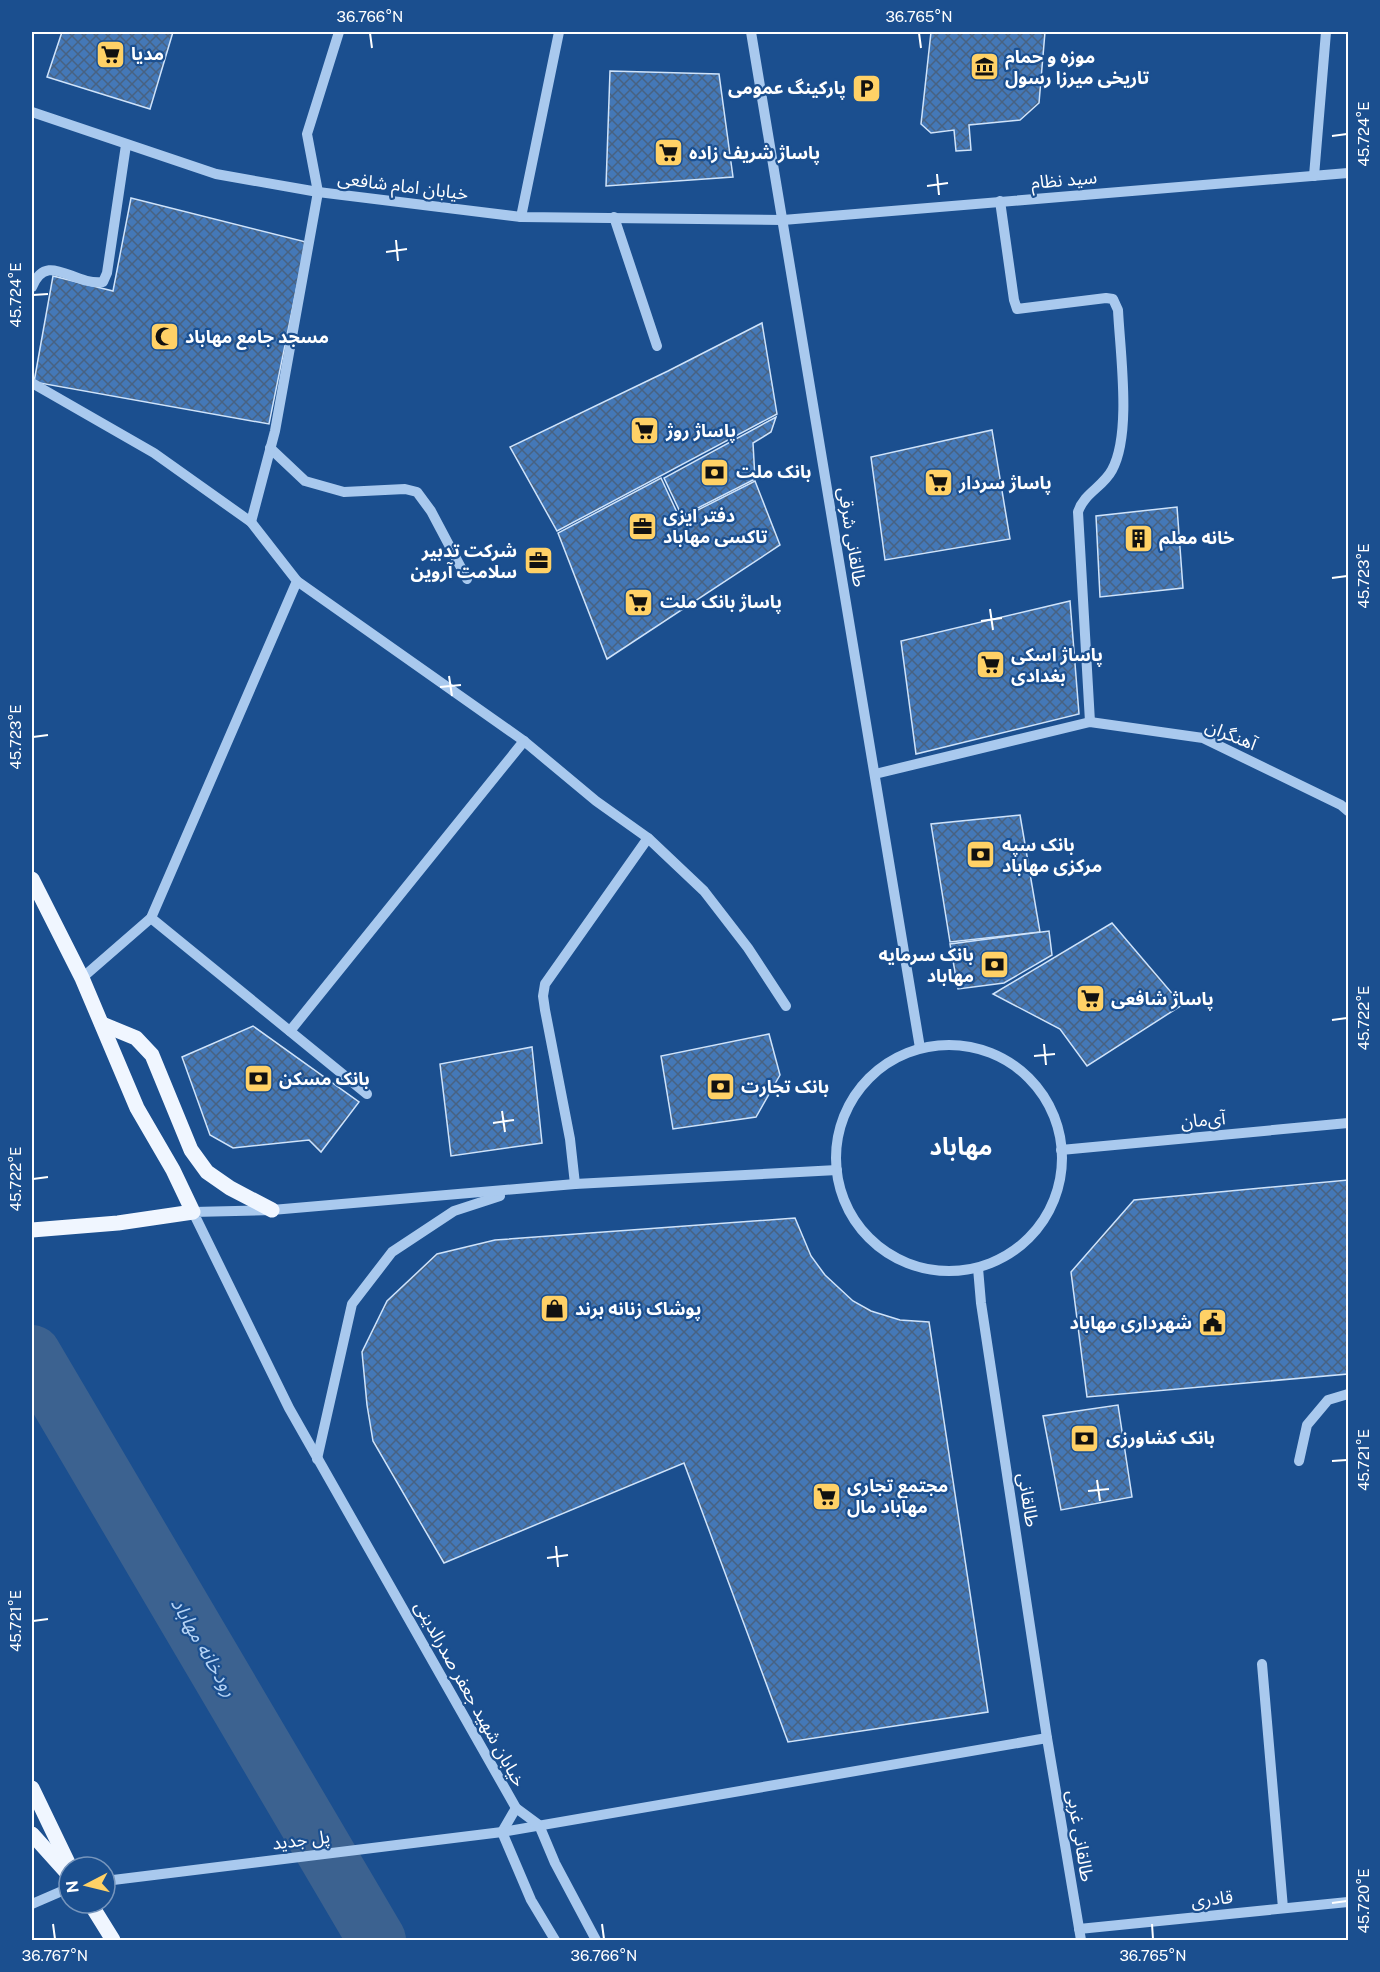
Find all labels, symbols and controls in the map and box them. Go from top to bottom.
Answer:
text: 36.766°N [337,8,403,25]
text: 36.765°N [885,8,953,25]
supermarket icon: مدیا [94,38,126,70]
place label: مدیا [131,43,164,64]
place label: موزه و حمام تاریخی میرزا رسول [1005,46,1150,89]
museum icon: موزه و حمام تاریخی میرزا رسول [968,51,1000,83]
parking icon: پارکینگ عمومی [851,72,883,104]
place label: پارکینگ عمومی [728,77,846,100]
text: 45.724°E [1355,101,1372,167]
supermarket icon: پاساژ شریف زاده [652,137,684,169]
place label: پاساژ شریف زاده [689,142,820,165]
street label: سید نظام [1030,166,1098,197]
street label: خیابان امام شافعی [336,167,470,208]
text: 45.724°E [7,262,24,328]
mosque icon: مسجد جامع مهاباد [148,321,180,353]
place label: مسجد جامع مهاباد [185,326,329,350]
supermarket icon: پاساژ روژ [629,415,661,447]
place label: پاساژ روژ [665,420,736,443]
bank icon: بانک ملت [699,456,731,488]
place label: بانک ملت [736,461,812,482]
supermarket icon: پاساژ سردار [922,467,954,499]
place label: پاساژ سردار [958,472,1052,495]
street label: طالقانی شرقی [833,486,871,588]
place label: دفتر ایزی تاکسی مهاباد [663,505,768,547]
office icon: دفتر ایزی تاکسی مهاباد [626,510,658,542]
building icon: خانه معلم [1122,522,1154,554]
place label: خانه معلم [1159,527,1234,551]
place label: شرکت تدبیر سلامت آروین [410,540,517,583]
text: 45.723°E [1355,543,1372,609]
office icon: شرکت تدبیر سلامت آروین [522,545,554,577]
supermarket icon: پاساژ بانک ملت [623,586,655,618]
place label: پاساژ بانک ملت [660,591,782,614]
place label: پاساژ اسکی بغدادی [1011,644,1103,686]
supermarket icon: پاساژ اسکی بغدادی [974,649,1006,681]
text: 45.723°E [7,704,24,770]
street label: آهنگران [1202,715,1260,755]
place label: بانک سپه مرکزی مهاباد [1002,834,1102,877]
bank icon: بانک سپه مرکزی مهاباد [965,839,997,871]
place label: بانک سرمایه مهاباد [879,944,974,986]
bank icon: بانک سرمایه مهاباد [979,949,1011,981]
supermarket icon: پاساژ شافعی [1074,983,1106,1015]
text: 45.722°E [1355,986,1372,1050]
place label: پاساژ شافعی [1111,988,1214,1011]
bank icon: بانک مسکن [242,1063,274,1095]
place label: بانک مسکن [279,1068,370,1089]
bank icon: بانک تجارت [704,1071,736,1103]
place label: بانک تجارت [741,1076,829,1098]
street label: آی‌مان [1180,1107,1227,1133]
district label: مهاباد [930,1132,992,1161]
text: 45.722°E [7,1147,24,1211]
shop icon: پوشاک زنانه برند [538,1293,570,1325]
place label: پوشاک زنانه برند [575,1298,701,1321]
public building icon: شهرداری مهاباد [1197,1307,1229,1339]
place label: شهرداری مهاباد [1069,1312,1192,1334]
bank icon: بانک کشاورزی [1069,1422,1101,1454]
place label: بانک کشاورزی [1106,1427,1215,1449]
text: 45.721°E [1355,1429,1372,1491]
street label: طالقانی [1013,1471,1043,1529]
place label: مجتمع تجاری مهاباد مال [847,1475,948,1518]
supermarket icon: مجتمع تجاری مهاباد مال [810,1480,842,1512]
text: 45.721°E [7,1590,24,1652]
water label: رودخانه مهاباد [166,1593,242,1701]
street label: خیابان شهید جعفر صدرالدینی [410,1597,530,1791]
street label: طالقانی غربی [1062,1789,1098,1883]
street label: پل جدید [271,1826,331,1855]
north arrow [57,1855,117,1915]
text: 45.720°E [1355,1869,1372,1934]
text: N [62,1879,83,1894]
street label: قادری [1190,1886,1234,1912]
text: 36.767°N [22,1947,88,1964]
text: 36.766°N [571,1947,637,1964]
text: 36.765°N [1119,1947,1187,1964]

